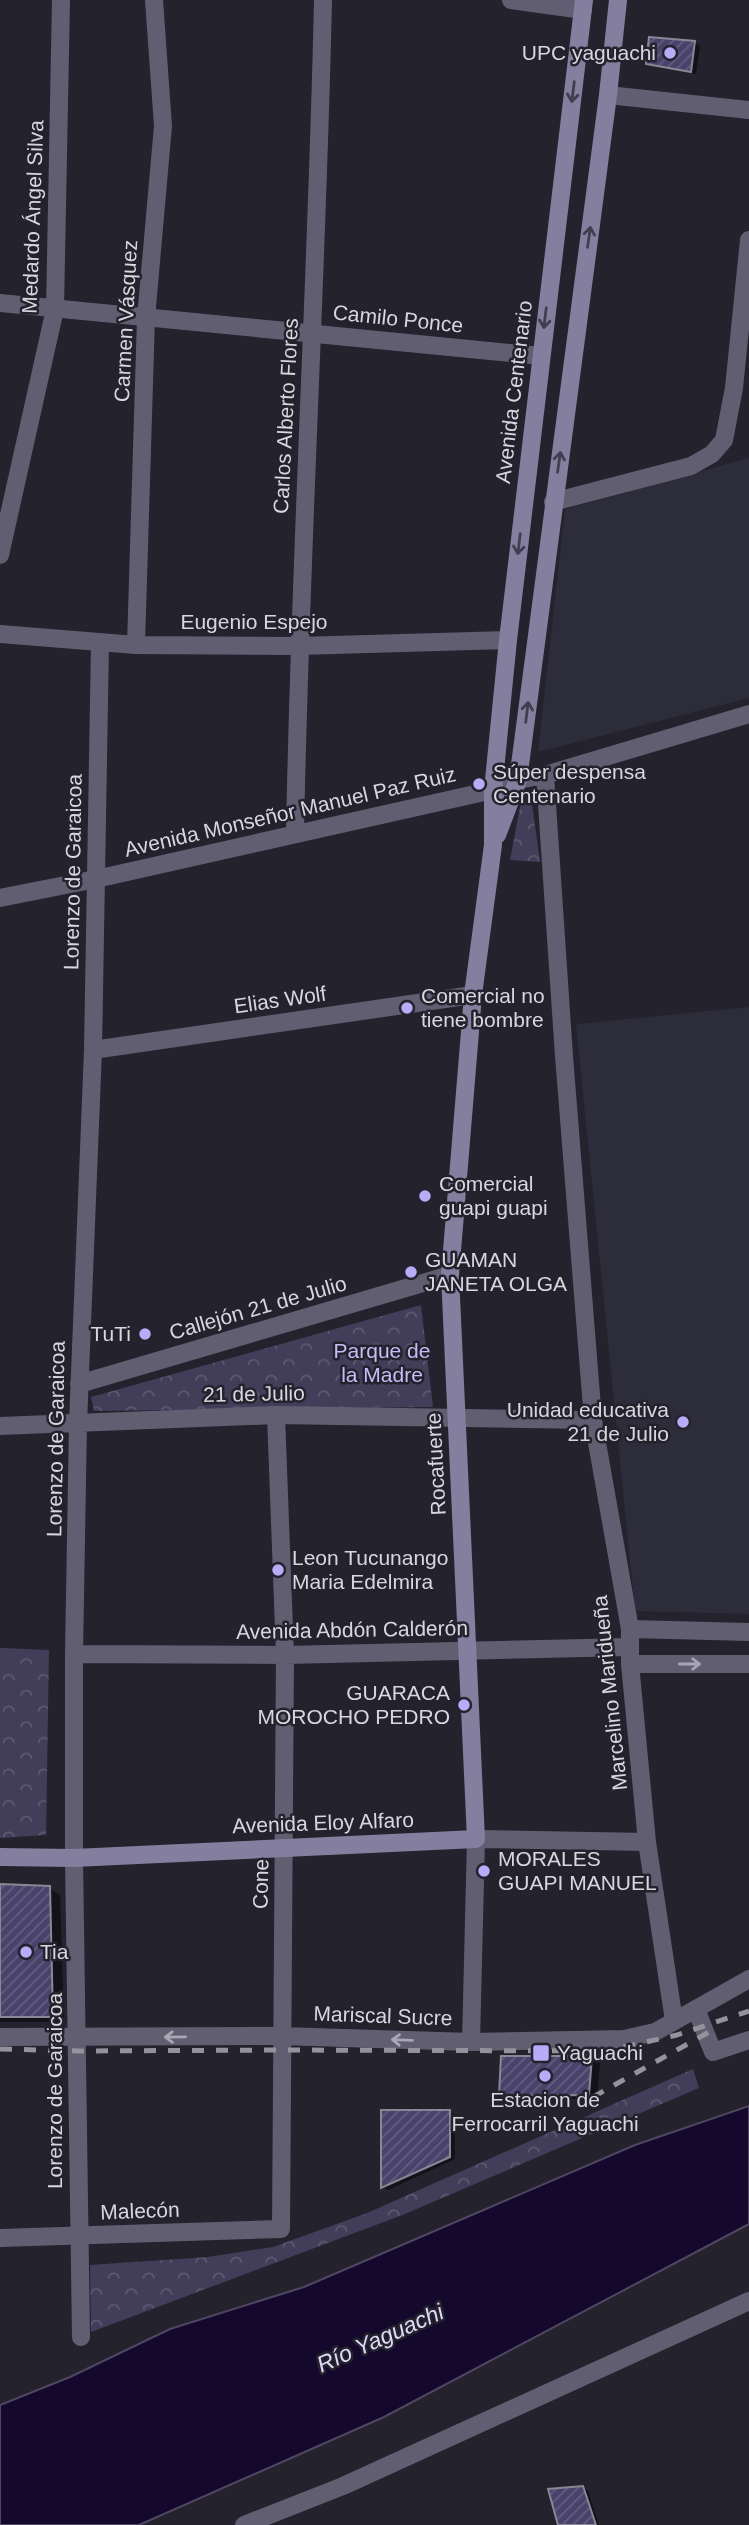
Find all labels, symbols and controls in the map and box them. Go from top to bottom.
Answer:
place label: UPC yaguachi [522,41,656,64]
marker: UPC yaguachi [662,45,678,61]
one-way arrow [566,80,579,103]
street label: Medardo Ángel Silva [18,119,47,314]
one-way arrow [582,226,595,248]
street label: Carmen Vásquez [110,239,141,403]
street label: Avenida Centenario [491,299,536,485]
street label: Camilo Ponce [332,300,464,337]
one-way arrow [539,306,552,329]
street label: Carlos Alberto Flores [269,317,302,514]
one-way arrow [552,451,565,474]
one-way arrow [512,532,525,555]
street label: Eugenio Espejo [180,610,328,633]
one-way arrow [520,701,533,724]
place label: Súper despensa Centenario [493,760,646,807]
street label: Avenida Monseñor Manuel Paz Ruiz [122,762,458,861]
street label: Lorenzo de Garaicoa [59,773,86,970]
marker: Súper despensa Centenario [471,776,487,792]
street label: Elias Wolf [232,982,328,1017]
place label: Comercial no tiene bombre [421,984,545,1031]
marker: Comercial no tiene bombre [399,1000,415,1016]
place label: Comercial guapi guapi [439,1172,548,1219]
marker: Comercial guapi guapi [417,1188,433,1204]
place label: GUAMAN JANETA OLGA [425,1248,567,1295]
marker: GUAMAN JANETA OLGA [403,1264,419,1280]
street label: Callejón 21 de Julio [167,1271,349,1344]
place label: TuTi [91,1322,131,1345]
marker: TuTi [137,1326,153,1342]
park label: Parque de la Madre [334,1339,430,1386]
street label: Lorenzo de Garaicoa [42,1340,69,1537]
street label: 21 de Julio [203,1381,305,1406]
place label: Unidad educativa 21 de Julio [507,1398,669,1445]
street label: Rocafuerte [421,1412,450,1516]
marker: Unidad educativa 21 de Julio [675,1414,691,1430]
place label: Leon Tucunango Maria Edelmira [292,1546,448,1593]
marker: Leon Tucunango Maria Edelmira [270,1562,286,1578]
street label: Marcelino Maridueña [588,1594,631,1792]
street label: Avenida Abdón Calderón [236,1616,468,1643]
one-way arrow [678,1657,701,1671]
place label: GUARACA MOROCHO PEDRO [257,1681,450,1728]
marker: GUARACA MOROCHO PEDRO [456,1697,472,1713]
street label: Avenida Eloy Alfaro [232,1808,414,1837]
place label: MORALES GUAPI MANUEL [498,1847,657,1894]
street label: Cone [249,1859,272,1909]
marker: MORALES GUAPI MANUEL [476,1863,492,1879]
place label: Tia [40,1940,69,1963]
marker: Tia [18,1944,34,1960]
street label: Lorenzo de Garaicoa [43,1993,66,2189]
street label: Mariscal Sucre [313,2002,453,2029]
one-way arrow [164,2030,187,2044]
one-way arrow [391,2033,414,2046]
place label: Yaguachi [557,2041,643,2064]
marker: Yaguachi [531,2043,551,2063]
marker: Estacion de Ferrocarril Yaguachi [537,2068,553,2084]
place label: Estacion de Ferrocarril Yaguachi [451,2088,639,2135]
street label: Malecón [100,2198,180,2223]
water label: Río Yaguachi [313,2298,448,2378]

